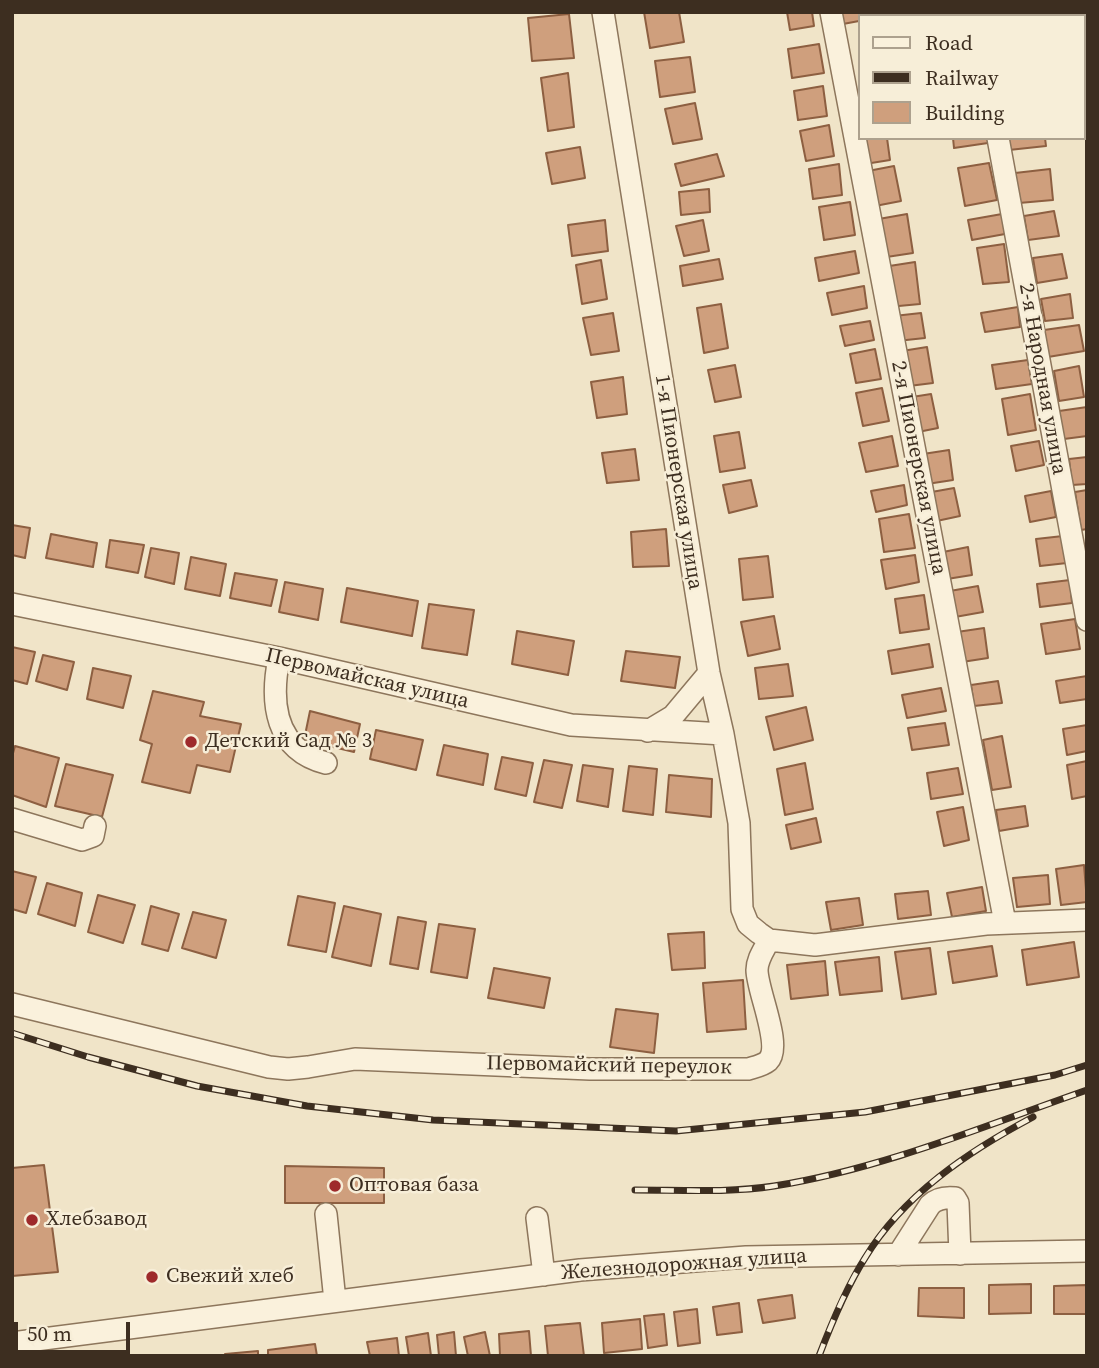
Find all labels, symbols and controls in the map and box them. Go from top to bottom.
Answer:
legend [858,14,1085,140]
text: Road [925,28,973,57]
text: Railway [925,63,999,92]
text: Building [925,98,1004,127]
street label: 2-я Народная улица [1013,281,1071,477]
street label: 2-я Пионерская улица [885,359,951,577]
street label: 1-я Пионерская улица [649,373,707,591]
street label: Первомайская улица [263,643,471,715]
place label: Детский Сад № 3 [205,729,372,755]
marker: Детский Сад № 3 [183,734,199,750]
street label: Первомайский переулок [486,1051,732,1081]
place label: Оптовая база [349,1173,479,1199]
marker: Оптовая база [327,1178,343,1194]
place label: Хлебзавод [46,1207,147,1233]
marker: Хлебзавод [24,1212,40,1228]
street label: Железнодорожная улица [560,1244,808,1286]
place label: Свежий хлеб [166,1264,294,1290]
marker: Свежий хлеб [144,1269,160,1285]
scale bar [18,1308,133,1352]
text: 50 m [27,1319,72,1348]

